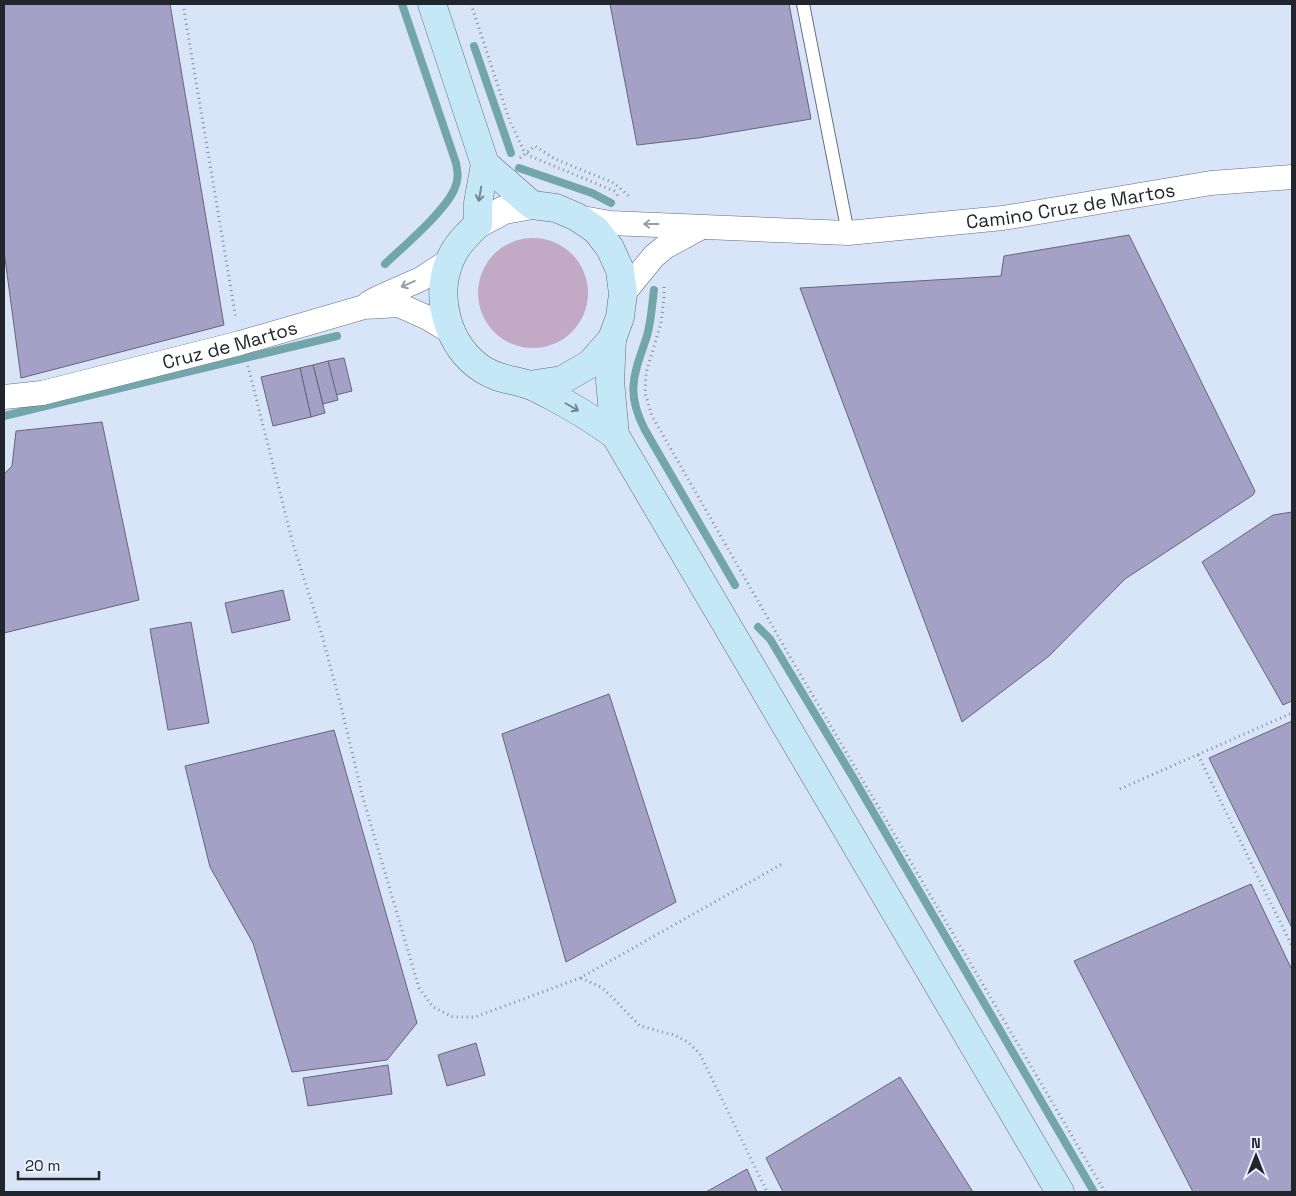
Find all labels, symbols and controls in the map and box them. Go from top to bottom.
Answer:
street label: Camino Cruz de Martos [965,177,1177,235]
one-way arrow [475,186,485,202]
one-way arrow [643,219,660,229]
one-way arrow [401,280,416,290]
street label: Cruz de Martos [160,315,300,375]
one-way arrow [565,402,580,412]
north arrow [1231,1131,1281,1181]
text: N [1251,1134,1261,1152]
scale bar [18,1148,99,1180]
text: 20 m [25,1156,60,1175]

